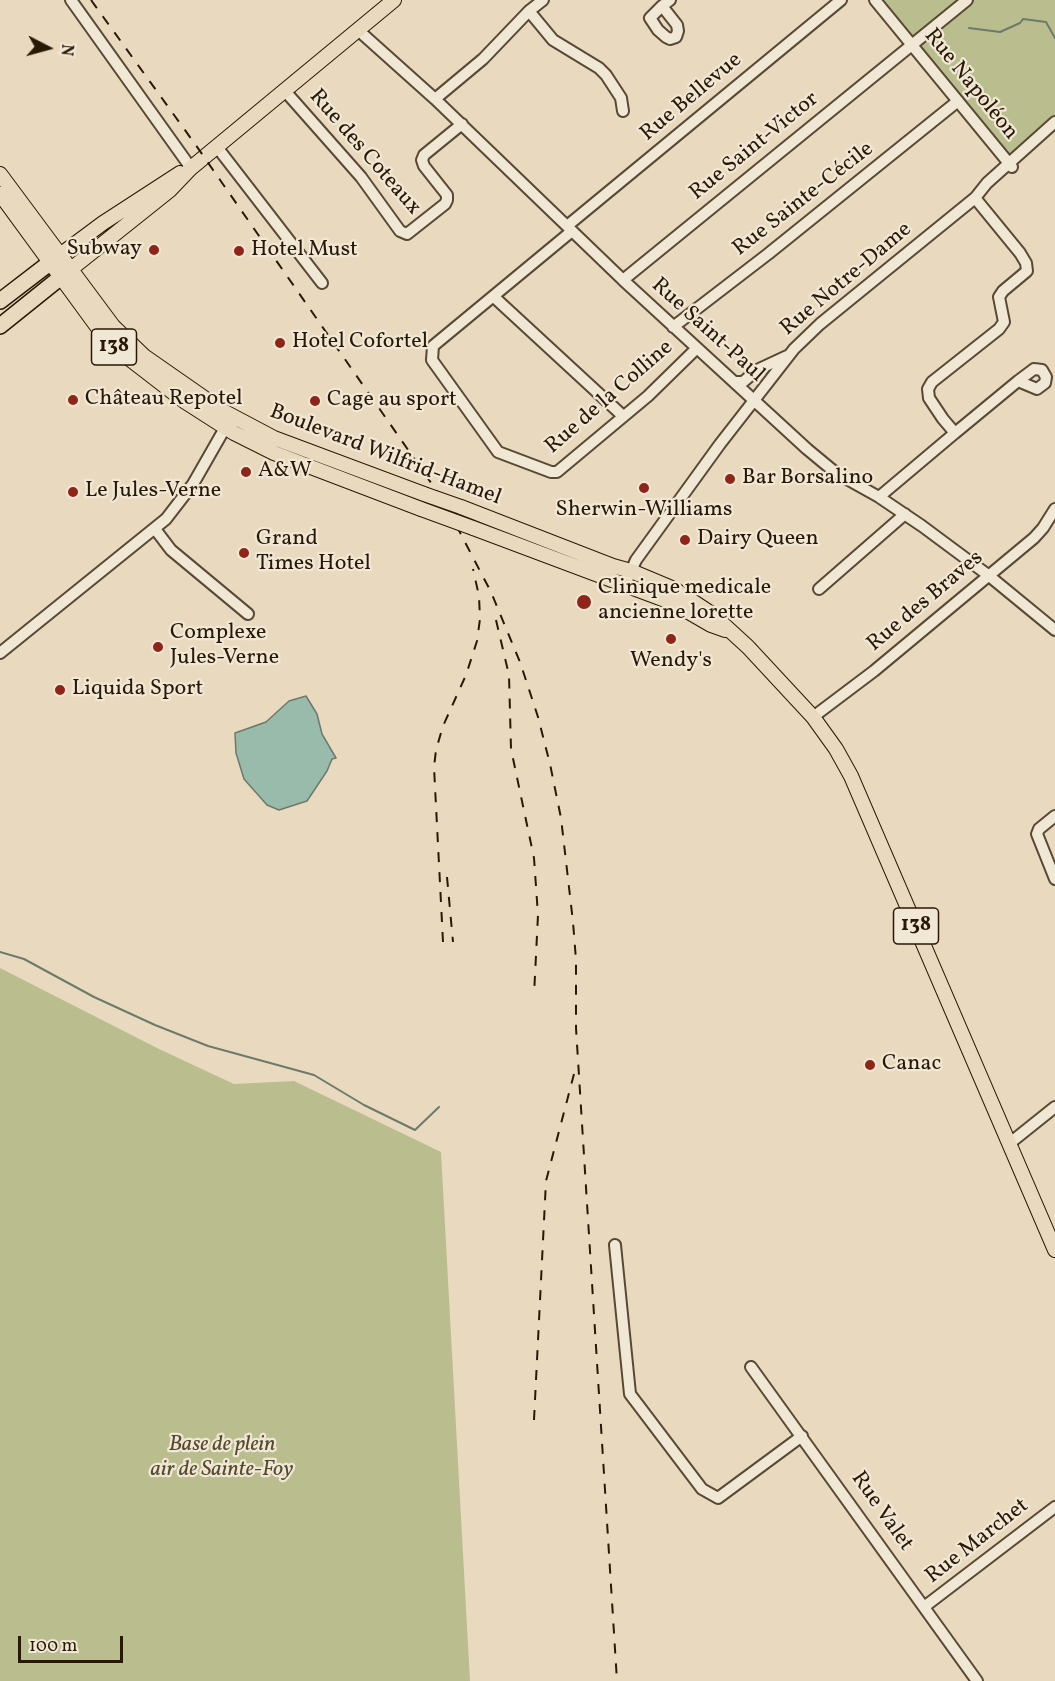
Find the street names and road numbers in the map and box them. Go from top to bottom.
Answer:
street label: Rue Napoléon [917,24,1023,146]
street label: Rue Bellevue [636,48,748,148]
street label: Rue des Coteaux [302,85,426,221]
street label: Rue Saint-Victor [685,87,825,207]
street label: Rue Sainte-Cécile [729,137,879,263]
street label: Rue Notre-Dame [776,217,918,343]
street label: Rue Saint-Paul [645,273,769,389]
road number: 138 [92,329,136,365]
street label: Rue de la Colline [541,335,679,461]
street label: Boulevard Wilfrid-Hamel [265,400,505,512]
street label: Rue des Braves [863,546,989,658]
road number: 138 [894,908,938,944]
street label: Rue Valet [844,1467,918,1557]
street label: Rue Marchet [921,1494,1035,1590]

